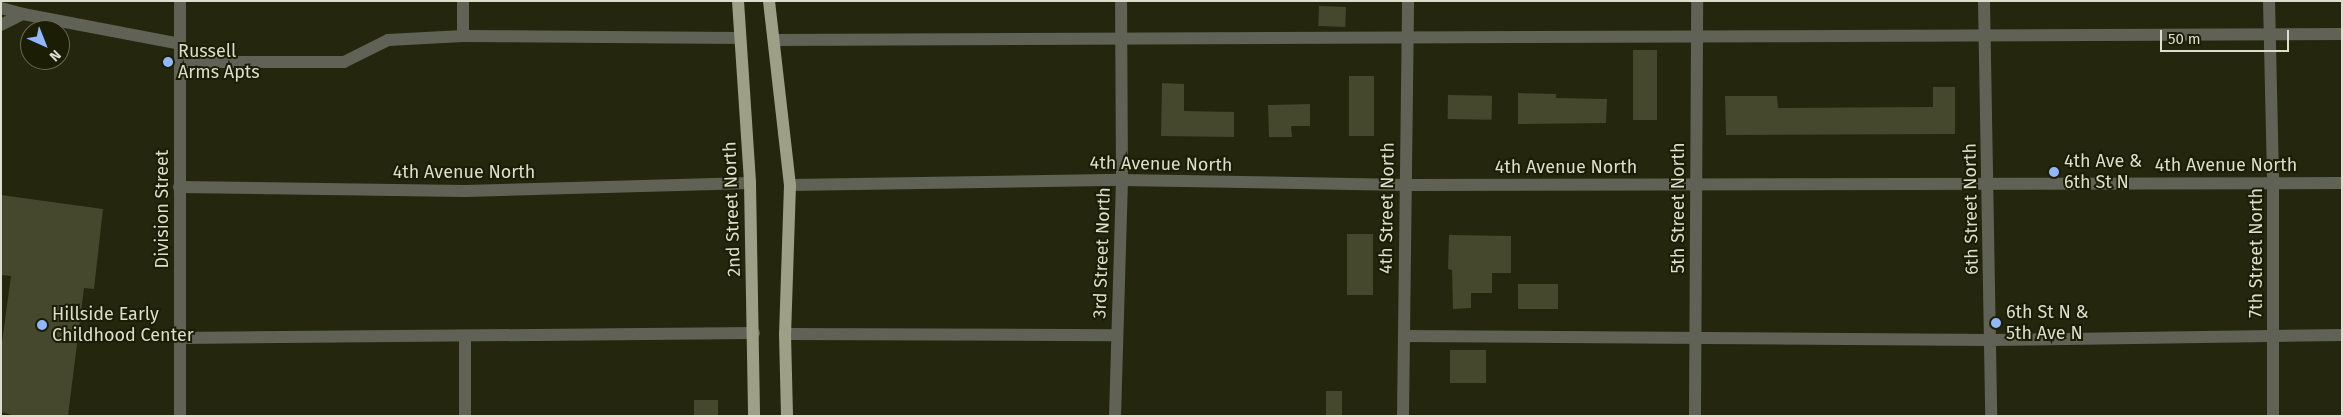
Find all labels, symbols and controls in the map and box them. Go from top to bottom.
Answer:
north arrow [20,20,70,70]
scale bar [2163,20,2292,52]
text: 50 m [2168,30,2201,48]
place label: Russell Arms Apts [178,41,260,84]
text: N [46,46,64,65]
marker: Russell Arms Apts [162,56,174,68]
street label: 2nd Street North [719,141,745,277]
street label: 4th Street North [1375,142,1399,274]
street label: 5th Street North [1667,142,1689,274]
street label: 6th Street North [1959,143,1983,275]
street label: Division Street [151,150,173,268]
place label: 4th Ave & 6th St N [2064,151,2142,193]
street label: 4th Avenue North [1089,152,1233,176]
street label: 4th Avenue North [2155,154,2297,176]
street label: 4th Avenue North [1495,156,1637,178]
street label: 4th Avenue North [393,161,535,183]
marker: 4th Ave & 6th St N [2048,166,2060,178]
street label: 3rd Street North [1089,187,1115,319]
street label: 7th Street North [2245,188,2267,318]
place label: 6th St N & 5th Ave N [2006,302,2089,344]
place label: Hillside Early Childhood Center [52,304,194,346]
marker: 6th St N & 5th Ave N [1990,317,2002,329]
marker: Hillside Early Childhood Center [36,319,48,331]

